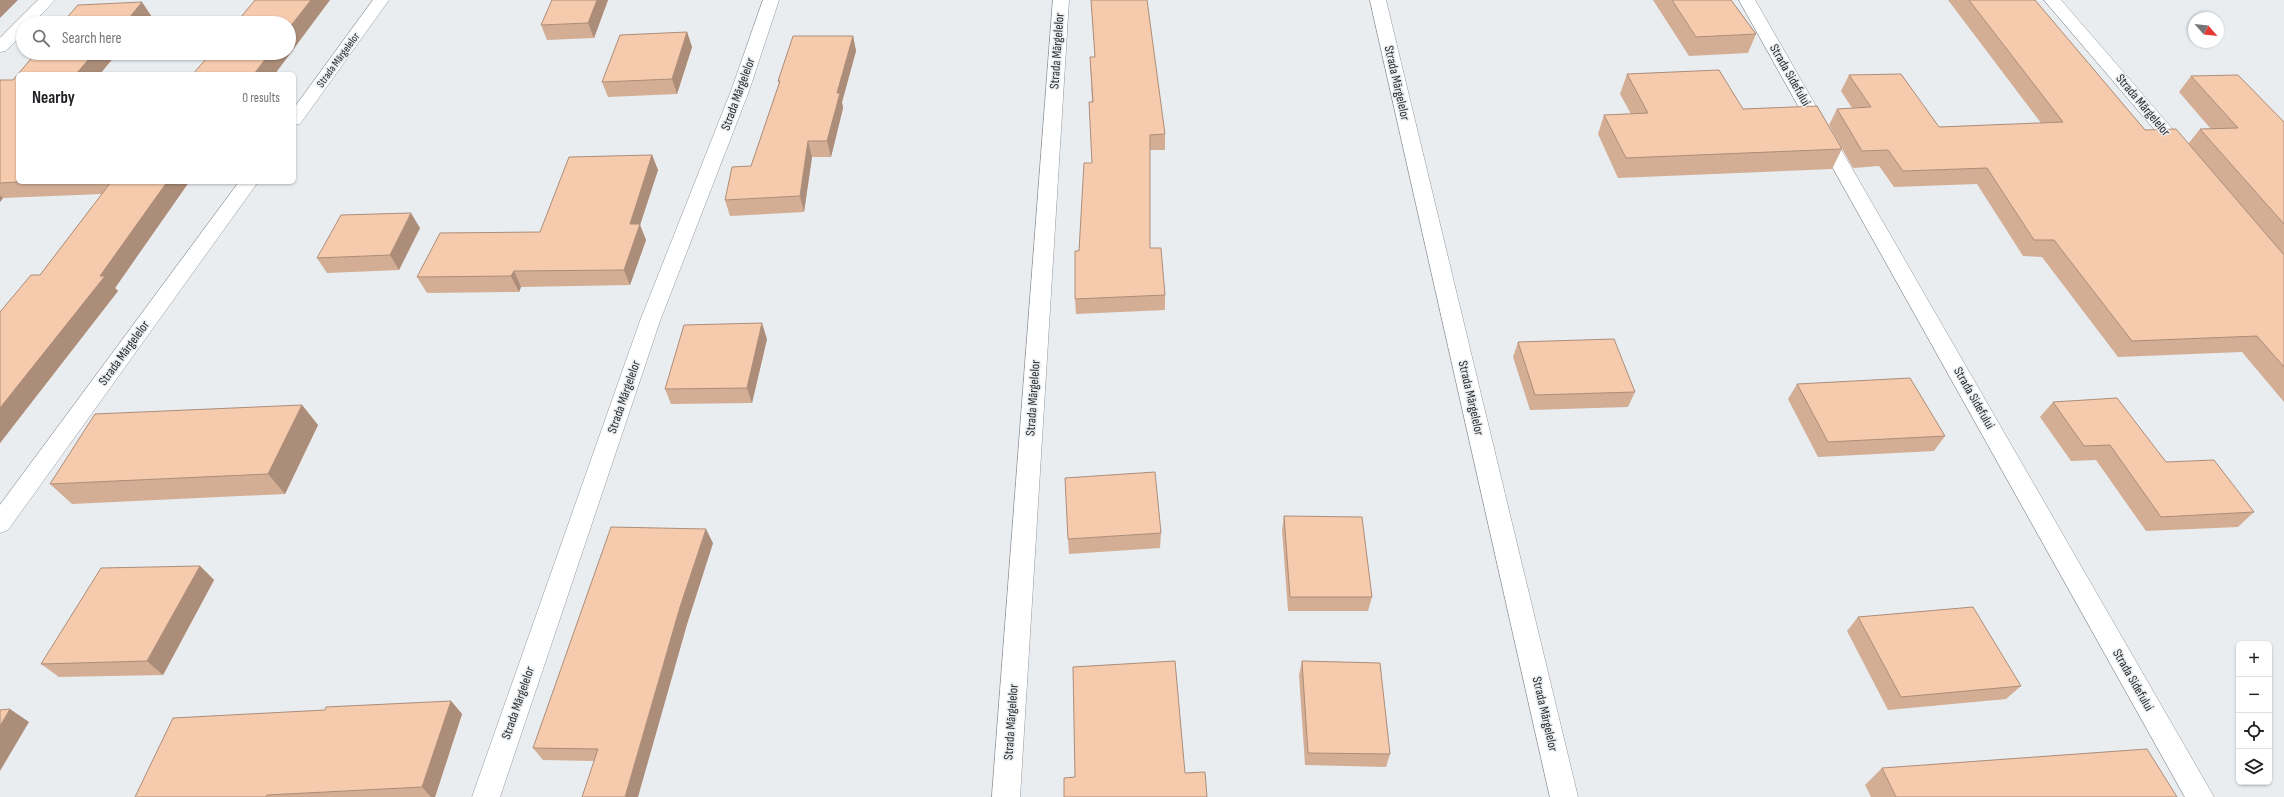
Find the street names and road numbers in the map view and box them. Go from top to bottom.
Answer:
street label: Strada Mărgelelor [1046,12,1068,90]
street label: Strada Mărgelelor [314,30,362,90]
street label: Strada Sidefului [1766,41,1814,109]
street label: Strada Mărgelelor [1381,44,1413,122]
street label: Strada Mărgelelor [717,55,759,133]
street label: Strada Mărgelelor [2112,71,2174,140]
street label: Strada Mărgelelor [95,317,153,389]
street label: Strada Mărgelelor [604,358,644,436]
street label: Strada Mărgelelor [1022,359,1044,437]
street label: Strada Mărgelelor [1455,359,1487,437]
street label: Strada Sidefului [1950,364,1998,432]
street label: Strada Sidefului [2109,646,2157,714]
street label: Strada Mărgelelor [498,664,538,742]
street label: Strada Mărgelelor [1529,675,1561,753]
street label: Strada Mărgelelor [1000,683,1022,761]

